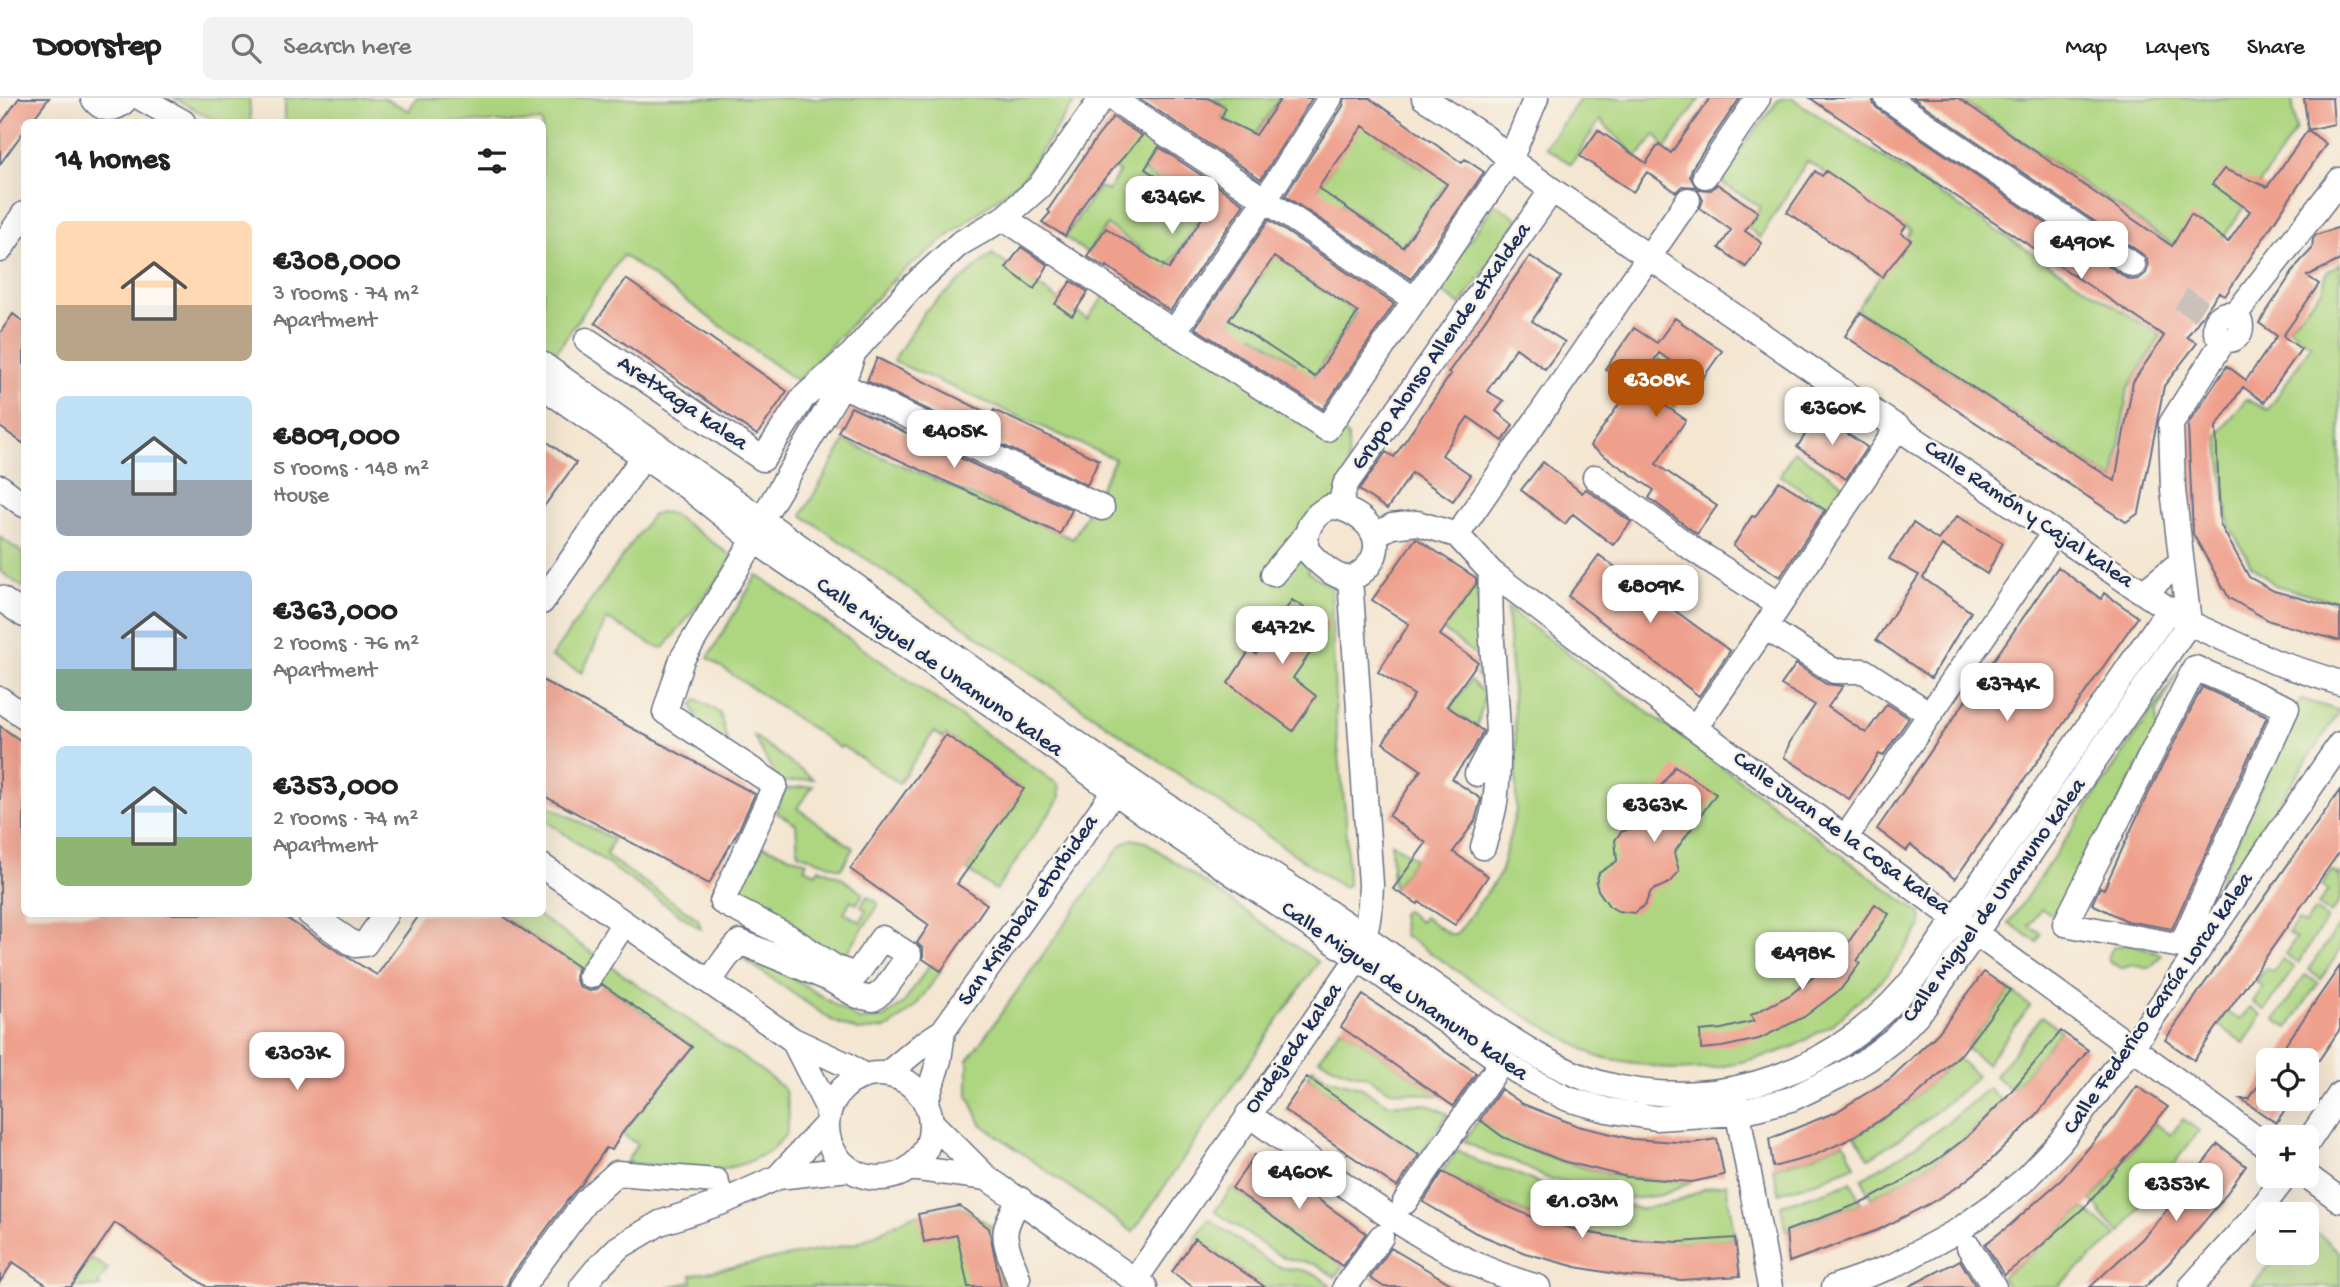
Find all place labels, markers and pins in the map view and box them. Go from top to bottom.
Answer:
pin: €346K [1123,176,1221,236]
pin: €490K [2032,222,2130,281]
pin: €308K [1607,360,1705,419]
pin: €360K [1783,388,1881,447]
pin: €405K [905,410,1003,470]
pin: €809K [1601,566,1699,625]
pin: €472K [1233,606,1331,666]
pin: €374K [1958,664,2056,723]
pin: €363K [1605,784,1703,844]
pin: €498K [1753,932,1851,992]
pin: €303K [248,1032,346,1092]
pin: €460K [1250,1152,1348,1211]
pin: €353K [2127,1164,2225,1223]
pin: €1.03M [1525,1180,1639,1240]

